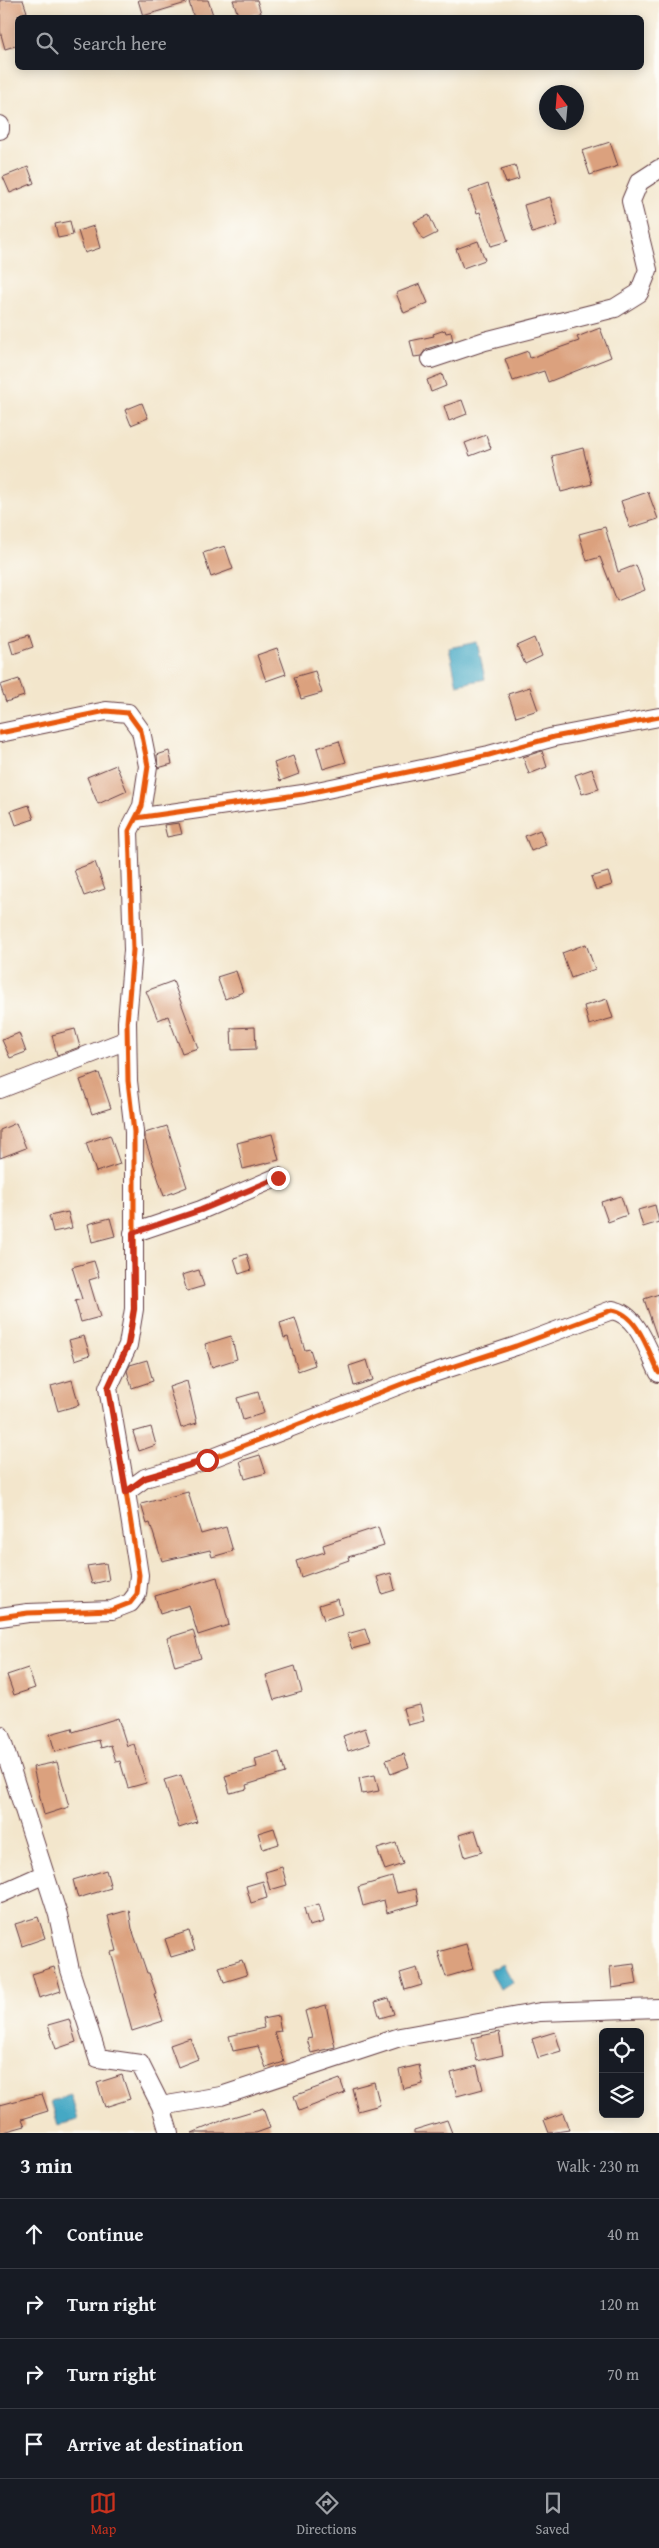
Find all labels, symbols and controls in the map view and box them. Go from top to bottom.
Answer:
search box [15,15,644,70]
icon: search [33,29,61,57]
text: Search here [73,29,167,57]
north arrow [539,85,584,130]
route end [267,1167,290,1190]
route start [196,1449,219,1472]
map controls [599,2028,644,2118]
button: locate [599,2028,644,2073]
button: layers [599,2073,644,2118]
text: 3 min [20,2150,72,2181]
text: Walk · 230 m [556,2154,639,2178]
icon: ahead [20,2220,48,2248]
text: Continue [67,2220,144,2248]
text: 40 m [607,2222,639,2246]
icon: right [20,2290,48,2318]
text: Turn right [67,2290,156,2318]
text: 120 m [599,2292,639,2316]
icon: right [20,2360,48,2388]
text: Turn right [67,2360,156,2388]
text: 70 m [607,2362,639,2386]
icon: arrive [20,2430,48,2458]
text: Arrive at destination [67,2430,243,2458]
tab: Map [89,2489,117,2539]
tab: Directions [296,2489,357,2539]
tab: Saved [536,2489,570,2539]

